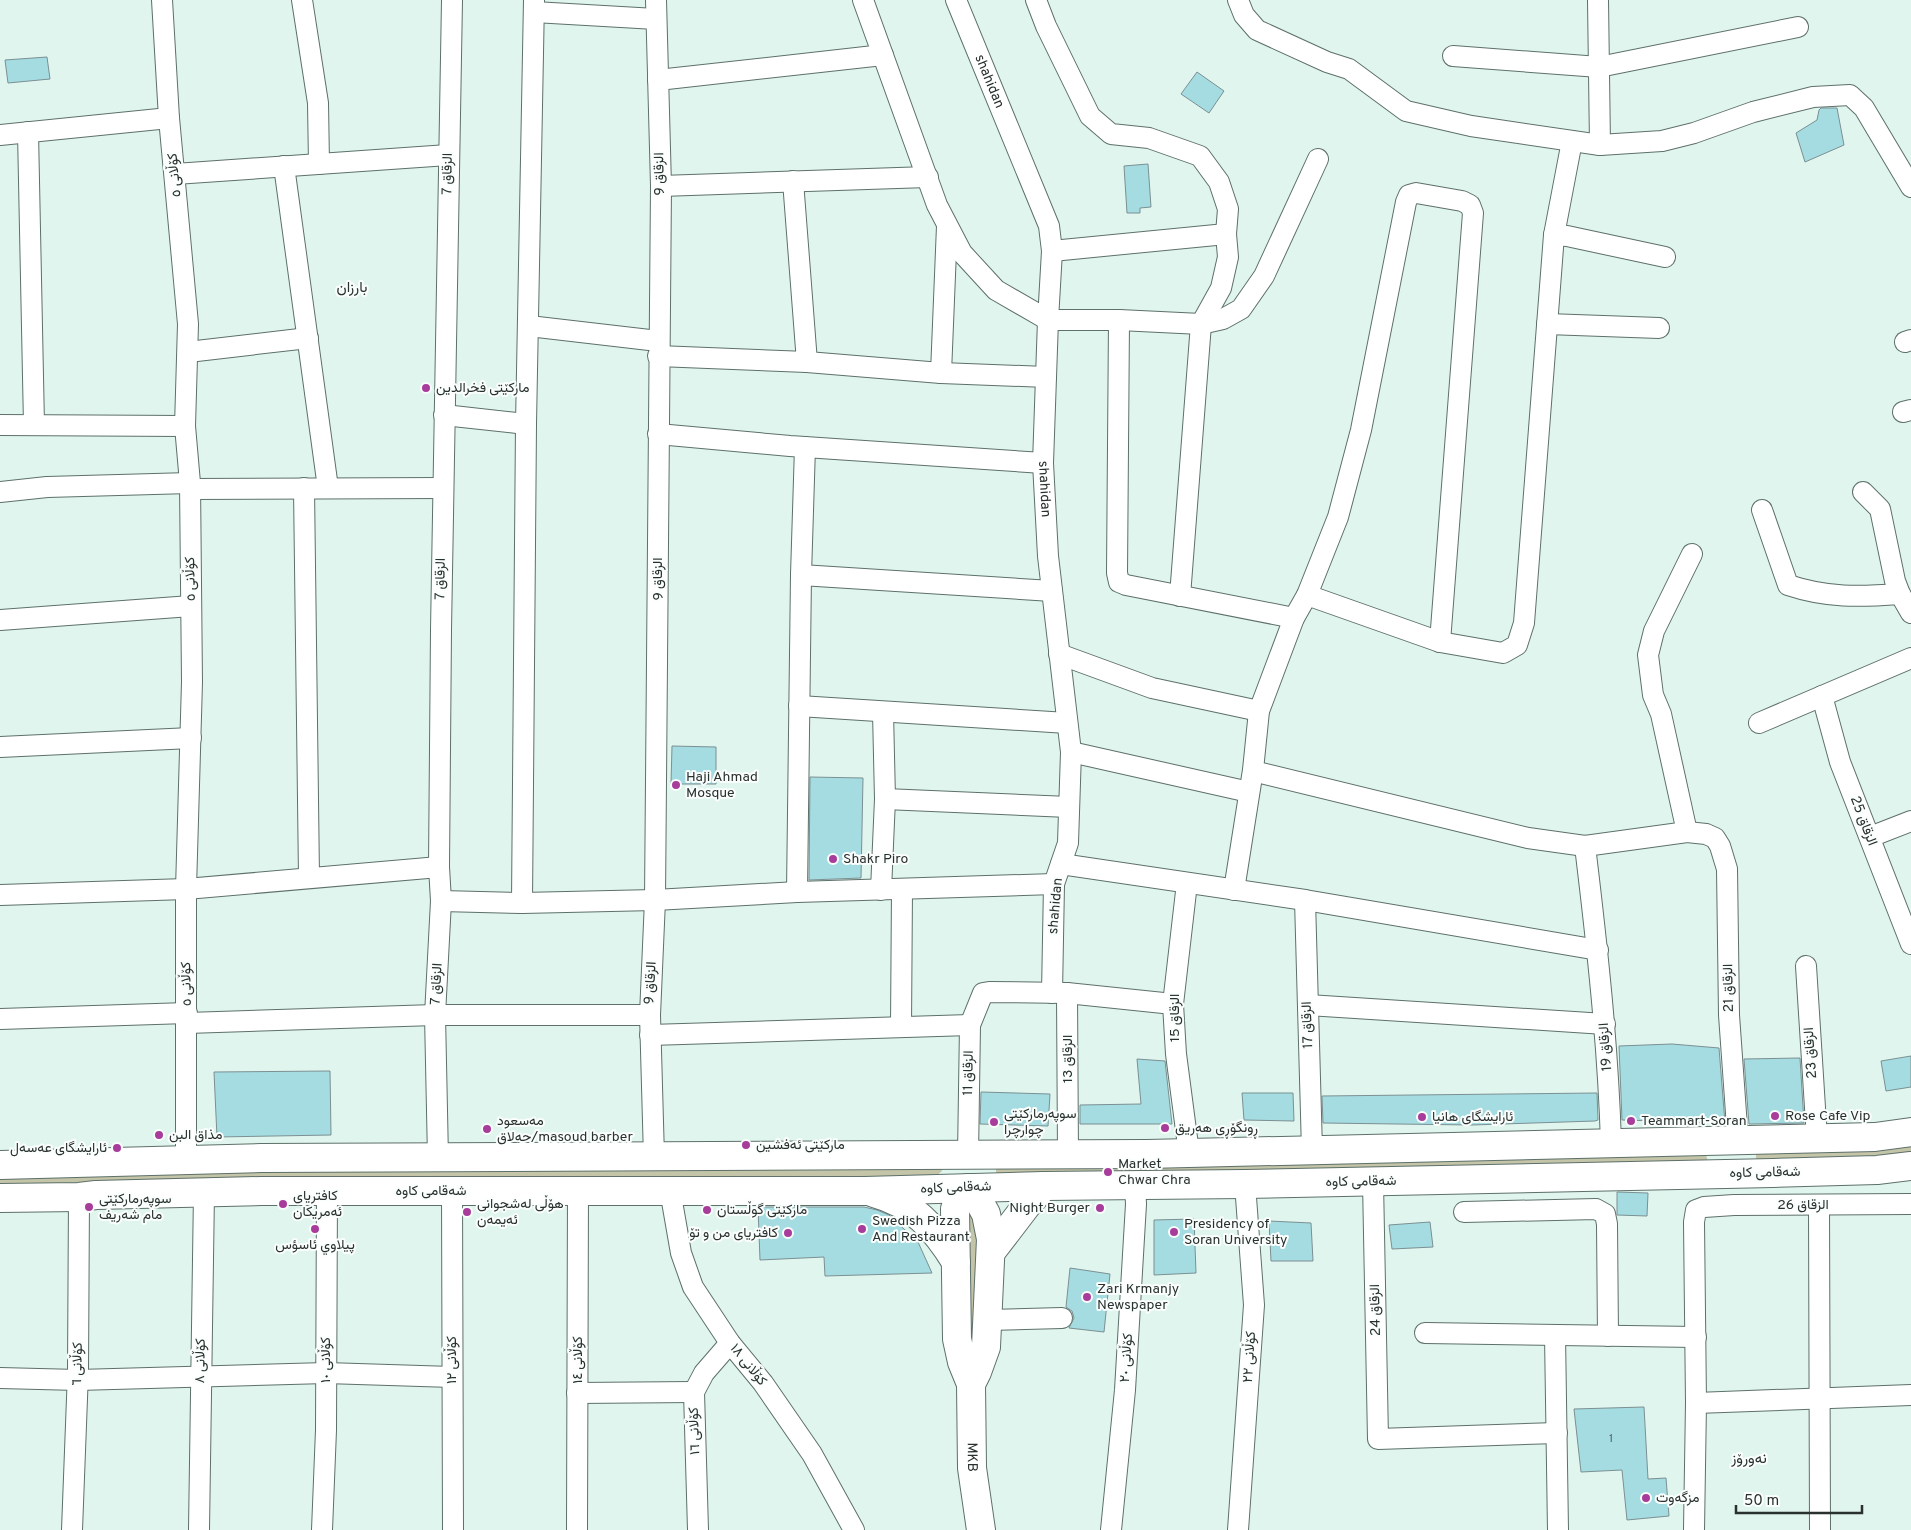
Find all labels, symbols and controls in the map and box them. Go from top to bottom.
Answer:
street label: shahidan [971,52,1008,111]
street label: کۆڵانی ٥ [164,152,185,198]
street label: الزقاق 9 [651,152,669,196]
street label: الزقاق 7 [439,153,457,195]
district label: بارزان [337,279,368,298]
place label: مارکێتی فخرالدین [436,380,529,397]
marker: مارکێتی فخرالدین [420,382,432,394]
street label: shahidan [1034,460,1054,518]
street label: کۆڵانی ٥ [181,557,200,601]
street label: الزقاق 9 [650,557,667,601]
street label: الزقاق 7 [432,558,450,600]
place label: Haji Ahmad Mosque [686,769,758,802]
marker: Haji Ahmad Mosque [670,779,682,791]
street label: الزقاق 25 [1846,794,1880,848]
place label: Shakr Piro [843,851,908,868]
marker: Shakr Piro [827,853,839,865]
street label: shahidan [1045,877,1067,935]
street label: الزقاق 9 [641,961,661,1005]
street label: کۆڵانی ٥ [177,962,196,1006]
street label: الزقاق 7 [427,963,447,1005]
street label: الزقاق 21 [1720,964,1738,1012]
street label: الزقاق 15 [1167,994,1184,1042]
street label: الزقاق 17 [1299,1001,1317,1049]
street label: الزقاق 19 [1596,1022,1616,1072]
street label: الزقاق 23 [1801,1027,1821,1079]
street label: الزقاق 13 [1060,1035,1077,1083]
street label: الزقاق 11 [960,1050,978,1096]
place label: سوپەرمارکێتی چوارچرا [1004,1106,1077,1139]
place label: Rose Cafe Vip [1785,1108,1871,1125]
place label: ئارایشگای هانیا [1432,1109,1513,1126]
marker: Rose Cafe Vip [1769,1110,1781,1122]
marker: ئارایشگای هانیا [1416,1111,1428,1123]
place label: مەسعود حەلاق/masoud barber [497,1113,633,1146]
place label: Teammart-Soran [1641,1113,1747,1130]
marker: Teammart-Soran [1625,1115,1637,1127]
marker: سوپەرمارکێتی چوارچرا [988,1116,1000,1128]
place label: ڕونگۆڕی هەریق [1175,1120,1258,1139]
marker: ڕونگۆڕی هەریق [1159,1122,1171,1134]
marker: مەسعود حەلاق/masoud barber [481,1123,493,1135]
place label: مذاق البن [169,1127,222,1144]
marker: مذاق البن [153,1129,165,1141]
place label: مارکێتی ئەفشین [756,1137,845,1154]
marker: مارکێتی ئەفشین [740,1139,752,1151]
place label: ئارايشگاى عەسەل [10,1140,107,1157]
marker: ئارايشگاى عەسەل [111,1142,123,1154]
place label: Market Chwar Chra [1118,1156,1191,1189]
street label: شەقامی کاوە [1729,1164,1801,1182]
marker: Market Chwar Chra [1102,1166,1114,1178]
street label: شەقامی کاوە [1325,1173,1397,1191]
street label: شەقامی کاوە [920,1178,992,1198]
street label: شەقامی کاوە [395,1183,467,1200]
place label: کافتریای ئەمریکان [293,1188,342,1221]
place label: سوپەرمارکێتی مام شەریف [99,1191,172,1224]
place label: هۆڵی لەشجوانی ئەیمەن [477,1195,564,1229]
street label: الزقاق 26 [1777,1197,1829,1214]
marker: کافتریای ئەمریکان [277,1198,289,1210]
place label: Night Burger [1009,1200,1091,1217]
marker: سوپەرمارکێتی مام شەریف [83,1201,95,1213]
place label: مارکێتی گوڵستان [717,1201,807,1219]
marker: Night Burger [1094,1202,1106,1214]
marker: مارکێتی گوڵستان [701,1204,713,1216]
marker: هۆڵی لەشجوانی ئەیمەن [461,1206,473,1218]
place label: Swedish Pizza And Restaurant [872,1213,970,1246]
place label: Presidency of Soran University [1184,1216,1288,1249]
marker: پيلاوي ئاسؤس [309,1223,321,1235]
marker: Swedish Pizza And Restaurant [856,1223,868,1235]
place label: کافتریای من و تۆ [689,1225,778,1242]
marker: Presidency of Soran University [1168,1226,1180,1238]
marker: کافتریای من و تۆ [782,1227,794,1239]
place label: پيلاوي ئاسؤس [275,1237,355,1256]
place label: Zari Krmanjy Newspaper [1097,1281,1179,1314]
street label: الزقاق 24 [1367,1284,1385,1336]
marker: Zari Krmanjy Newspaper [1081,1291,1093,1303]
street label: کۆڵانی ٢٢ [1239,1331,1260,1383]
street label: کۆڵانی ٢٠ [1116,1333,1137,1383]
street label: کۆڵانی ١٢ [443,1336,461,1384]
street label: کۆڵانی ١٤ [569,1336,587,1384]
street label: کۆڵانی ١٠ [317,1337,335,1383]
street label: کۆڵانی ٨ [191,1338,210,1384]
street label: کۆڵانی ١٨ [726,1340,771,1389]
street label: کۆڵانی ٦ [68,1342,87,1386]
street label: کۆڵانی ١٦ [685,1407,704,1455]
house number: 1 [1609,1432,1613,1446]
street label: MKB [963,1442,981,1472]
district label: نەورۆز [1730,1450,1767,1469]
scale bar [1736,1482,1862,1514]
place label: مزگەوت [1656,1490,1700,1507]
marker: مزگەوت [1640,1492,1652,1504]
text: 50 m [1744,1492,1779,1511]

